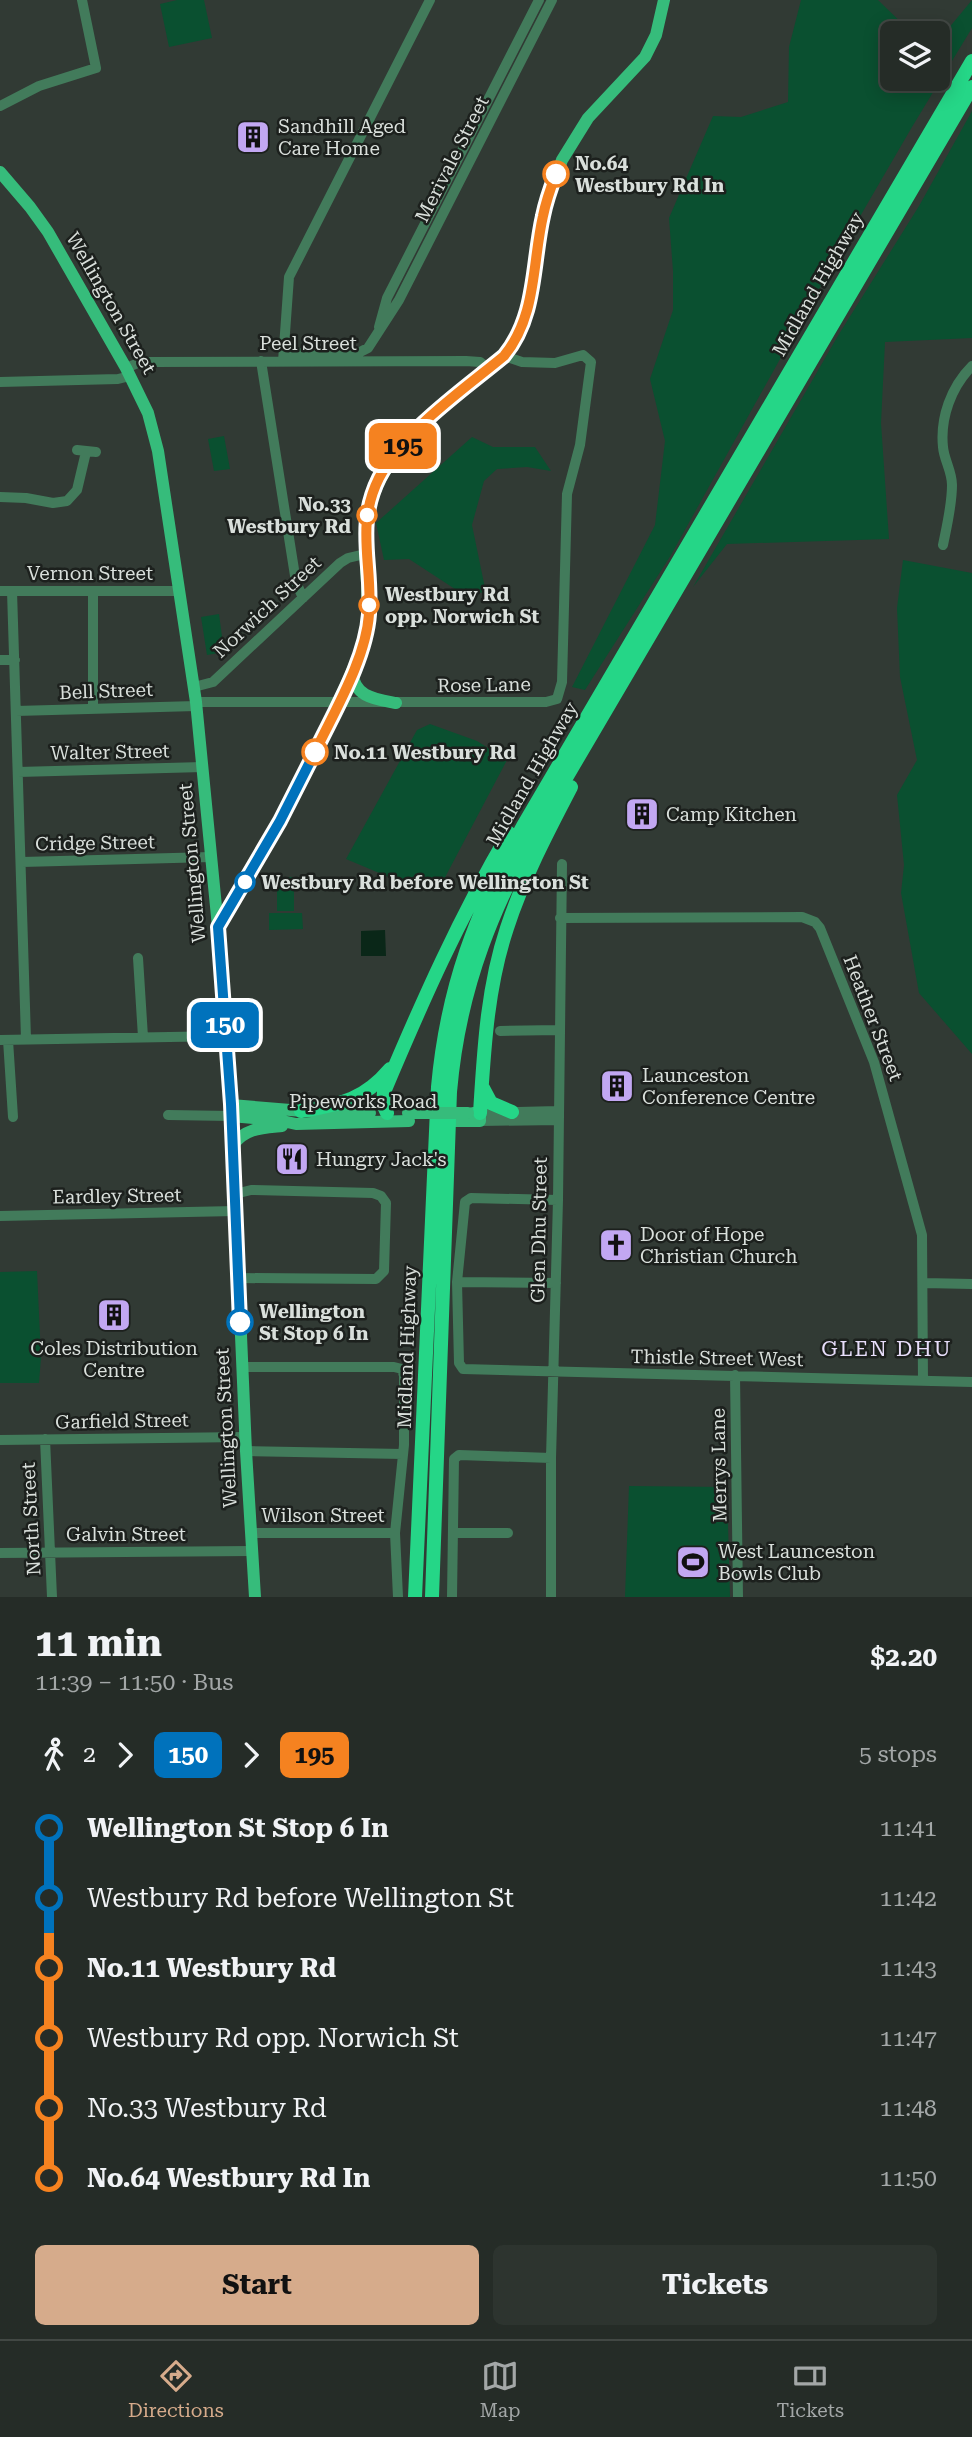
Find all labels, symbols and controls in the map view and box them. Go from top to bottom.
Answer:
map controls [880,21,950,91]
button: layers [880,21,950,91]
street label: Merivale Street [410,92,494,226]
place label: Sandhill Aged Care Home [278,115,406,160]
building icon: Sandhill Aged Care Home [234,118,272,156]
place label: No.64 Westbury Rd In [575,152,724,197]
marker: No.64 Westbury Rd In [543,161,569,187]
street label: Midland Highway [767,207,869,360]
street label: Wellington Street [61,228,161,378]
street label: Peel Street [259,332,357,355]
line badge: 195 [363,423,443,469]
text: 195 [383,432,423,460]
place label: No.33 Westbury Rd [227,493,351,538]
marker: No.33 Westbury Rd [357,505,377,525]
street label: Norwich Street [208,551,326,663]
street label: Vernon Street [27,562,153,585]
place label: Westbury Rd opp. Norwich St [385,583,539,628]
marker: Westbury Rd opp. Norwich St [359,595,379,615]
street label: Rose Lane [437,673,531,697]
street label: Bell Street [59,678,153,704]
street label: Midland Highway [481,697,583,850]
street label: Walter Street [50,739,170,765]
marker: No.11 Westbury Rd [302,739,328,765]
place label: No.11 Westbury Rd [334,741,516,764]
street label: Wellington Street [174,782,210,944]
building icon: Camp Kitchen [623,795,661,833]
place label: Camp Kitchen [666,803,797,826]
street label: Cridge Street [35,830,155,856]
place label: Westbury Rd before Wellington St [261,871,589,894]
marker: Westbury Rd before Wellington St [235,872,255,892]
street label: Heather Street [838,952,908,1084]
line badge: 150 [185,1002,265,1048]
text: 150 [205,1011,245,1039]
place label: Launceston Conference Centre [642,1064,815,1109]
building icon: Launceston Conference Centre [598,1067,636,1105]
street label: Pipeworks Road [289,1090,437,1113]
restaurant icon: Hungry Jack's [273,1140,311,1178]
place label: Hungry Jack's [316,1148,447,1171]
street label: Glen Dhu Street [526,1157,552,1303]
street label: Eardley Street [52,1183,182,1209]
place label: Door of Hope Christian Church [640,1223,797,1268]
church icon: Door of Hope Christian Church [597,1226,635,1264]
street label: Midland Highway [393,1264,421,1429]
building icon: Coles Distribution Centre [95,1296,133,1334]
place label: Wellington St Stop 6 In [259,1300,369,1345]
marker: Wellington St Stop 6 In [227,1309,253,1335]
place label: Coles Distribution Centre [30,1337,198,1382]
district label: GLEN DHU [821,1337,953,1361]
street label: Thistle Street West [630,1345,804,1371]
street label: Wellington Street [210,1348,242,1508]
street label: Garfield Street [55,1408,189,1434]
street label: Merrys Lane [707,1408,731,1522]
street label: North Street [17,1462,45,1576]
street label: Wilson Street [261,1504,385,1527]
street label: Galvin Street [66,1523,186,1546]
place label: West Launceston Bowls Club [718,1540,875,1585]
sports icon: West Launceston Bowls Club [674,1543,712,1581]
text: 11 min [35,1621,162,1665]
text: $2.20 [871,1642,937,1672]
text: 11:39 – 11:50 · Bus [35,1669,233,1696]
icon: walk [35,1736,73,1774]
icon: forward [106,1736,144,1774]
icon: forward [232,1736,270,1774]
text: 2 [83,1741,96,1768]
text: 150 [168,1741,208,1769]
text: 195 [294,1741,335,1769]
text: 5 stops [859,1741,937,1768]
text: Wellington St Stop 6 In [87,1813,389,1843]
text: 11:41 [880,1815,937,1842]
text: Westbury Rd before Wellington St [87,1883,514,1913]
text: 11:42 [880,1885,937,1912]
text: No.11 Westbury Rd [87,1953,336,1983]
text: 11:43 [880,1955,937,1982]
text: Westbury Rd opp. Norwich St [87,2023,459,2053]
text: 11:47 [880,2025,937,2052]
text: No.33 Westbury Rd [87,2093,327,2123]
text: 11:48 [880,2095,937,2122]
text: No.64 Westbury Rd In [87,2163,370,2193]
text: 11:50 [880,2165,937,2192]
button: Start [35,2245,479,2325]
button: Tickets [493,2245,937,2325]
tab: Directions [128,2357,224,2422]
tab: Map [480,2357,520,2422]
tab: Tickets [777,2357,844,2422]

